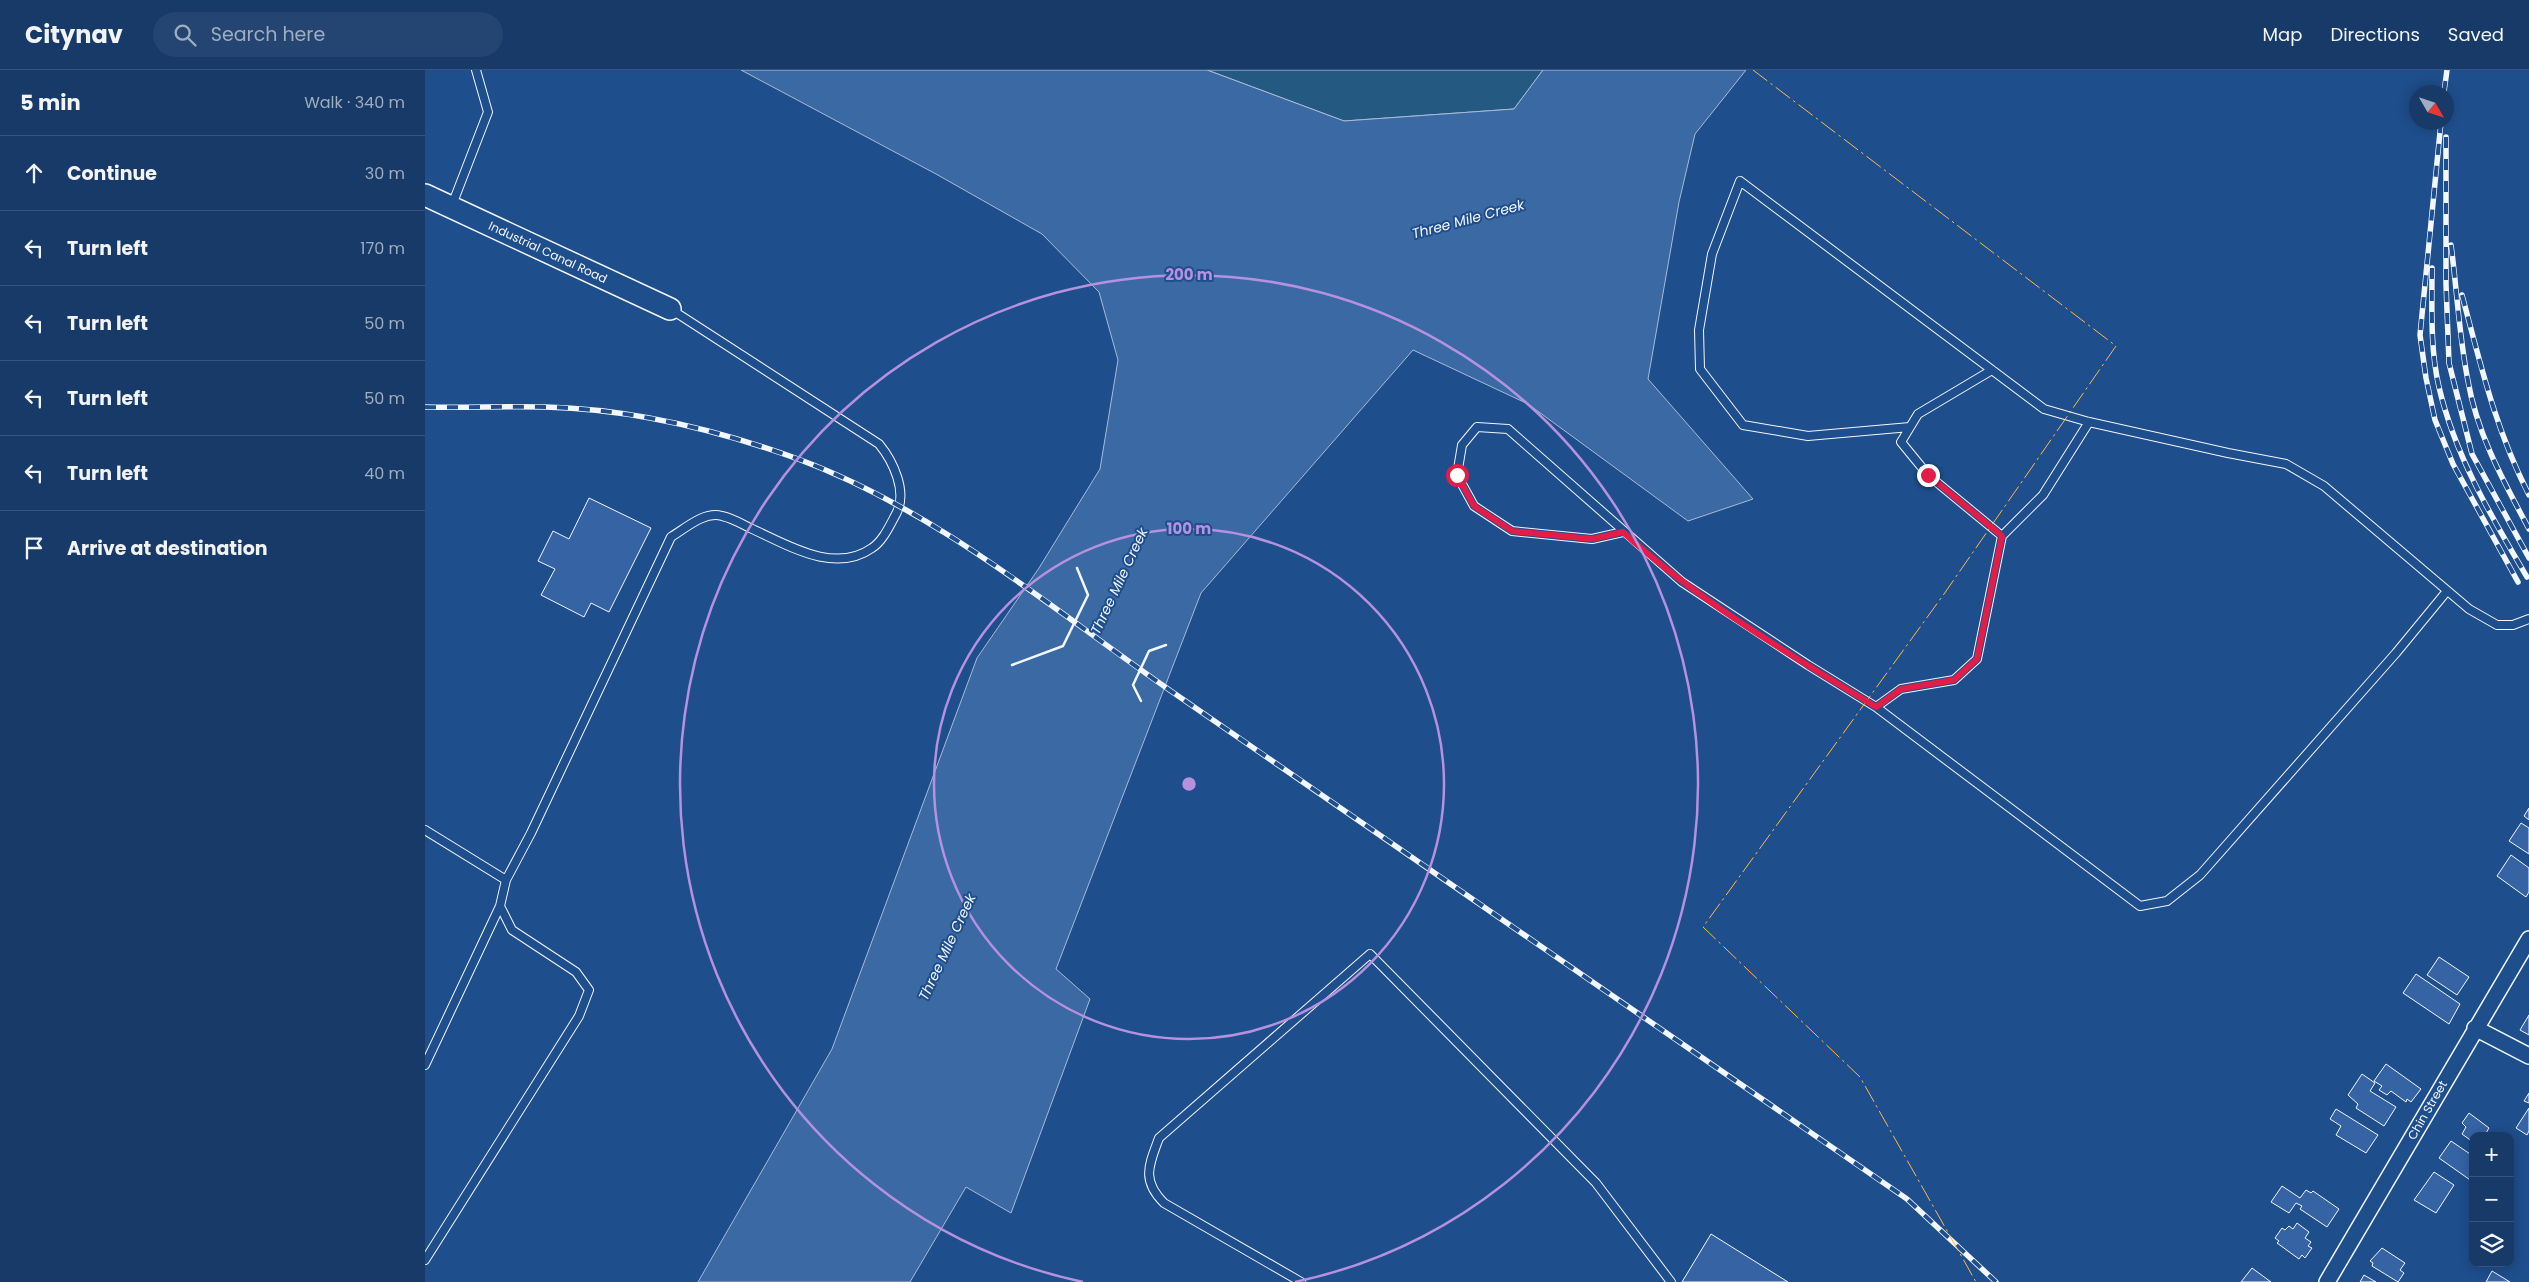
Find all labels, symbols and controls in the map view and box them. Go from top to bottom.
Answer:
search box [153,12,503,57]
text: Citynav [25,18,123,51]
icon: search [171,21,199,49]
text: Search here [211,21,325,48]
text: Map [2263,22,2302,47]
text: Directions [2330,22,2420,47]
text: Saved [2448,22,2504,47]
north arrow [2409,85,2454,130]
text: 5 min [20,88,81,117]
text: Walk · 340 m [304,91,405,114]
icon: ahead [20,159,48,187]
text: Continue [67,160,157,187]
text: 30 m [365,162,405,185]
water label: Three Mile Creek [1410,194,1527,244]
street label: Industrial Canal Road [486,217,610,287]
icon: left [20,234,48,262]
text: Turn left [67,235,148,262]
text: 170 m [360,237,405,260]
text: 200 m [1165,264,1213,285]
icon: left [20,309,48,337]
text: Turn left [67,310,148,337]
text: 50 m [364,312,405,335]
icon: left [20,384,48,412]
text: Turn left [67,385,148,412]
text: 50 m [364,387,405,410]
icon: left [20,459,48,487]
text: Turn left [67,460,148,487]
text: 40 m [364,462,405,485]
route start [1446,464,1469,487]
route end [1917,464,1940,487]
text: 100 m [1167,518,1211,539]
water label: Three Mile Creek [1085,524,1153,638]
icon: arrive [20,534,48,562]
text: Arrive at destination [67,535,268,562]
centre of rings [1180,775,1198,793]
water label: Three Mile Creek [913,890,981,1004]
street label: Chin Street [2403,1077,2451,1143]
map controls [2469,1132,2514,1267]
button: + [2469,1132,2514,1177]
button: − [2469,1177,2514,1222]
button: layers [2469,1222,2514,1267]

